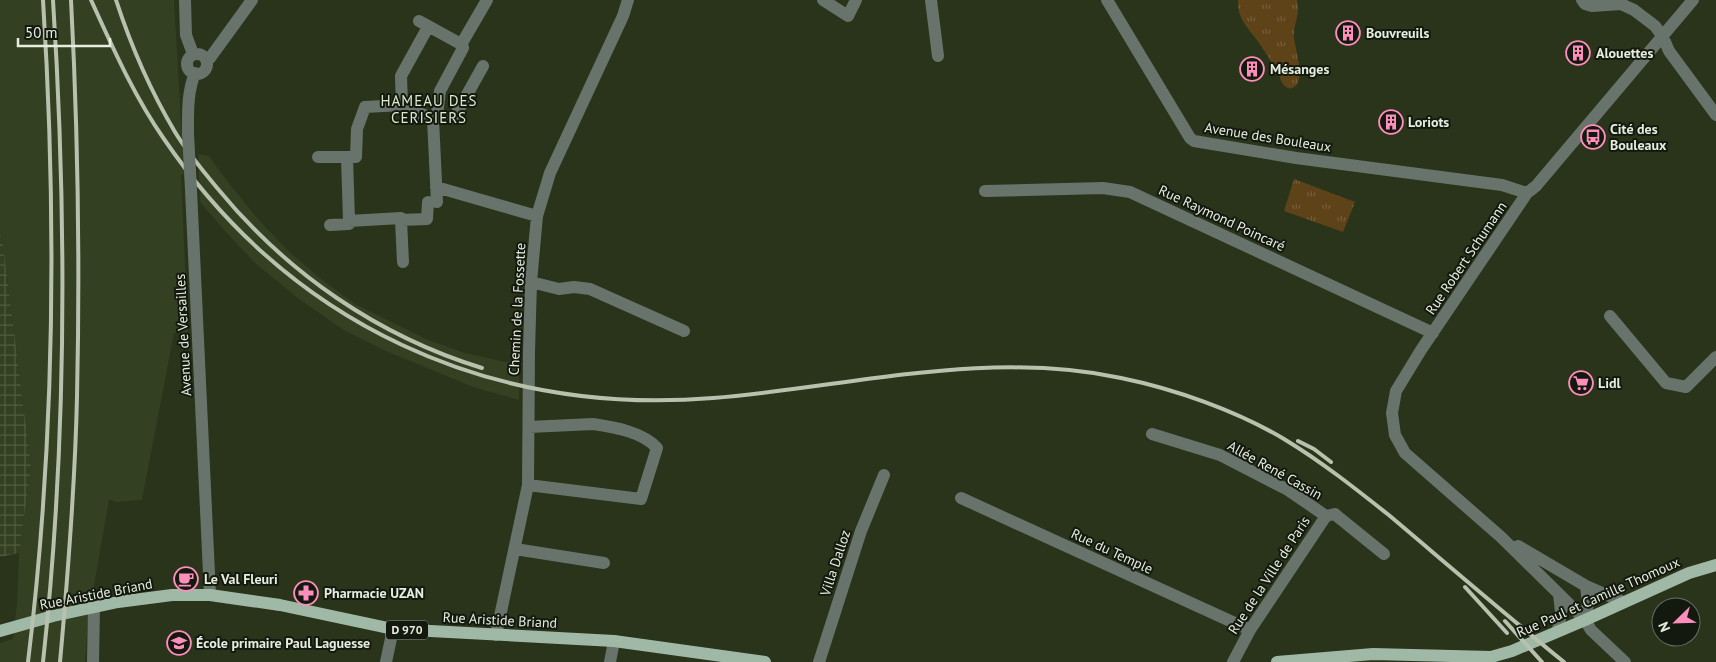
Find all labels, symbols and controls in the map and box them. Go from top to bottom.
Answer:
scale bar [18,15,110,47]
building icon: Bouvreuils [1335,20,1361,46]
text: 50 m [25,23,58,42]
place label: Bouvreuils [1366,24,1429,42]
building icon: Alouettes [1565,40,1591,66]
place label: Alouettes [1596,44,1653,62]
building icon: Mésanges [1239,56,1265,82]
place label: Mésanges [1270,60,1329,78]
district label: HAMEAU DES CERISIERS [380,91,478,127]
building icon: Loriots [1378,109,1404,135]
place label: Loriots [1408,113,1449,131]
street label: Avenue des Bouleaux [1203,118,1333,156]
place label: Cité des Bouleaux [1610,120,1667,154]
bus stop icon: Cité des Bouleaux [1580,124,1606,150]
street label: Rue Raymond Poincaré [1156,181,1288,255]
street label: Rue Robert Schumann [1421,198,1511,318]
street label: Chemin de la Fossette [505,242,529,376]
street label: Avenue de Versailles [171,273,195,396]
supermarket icon: Lidl [1568,370,1594,396]
place label: Lidl [1598,374,1622,392]
street label: Allée René Cassin [1225,437,1325,503]
street label: Rue de la Ville de Paris [1224,513,1314,637]
street label: Rue du Temple [1068,524,1156,578]
street label: Villa Dalloz [816,528,854,599]
street label: Rue Paul et Camille Thomoux [1514,553,1682,641]
cafe icon: Le Val Fleuri [173,566,199,592]
place label: Le Val Fleuri [204,570,278,588]
street label: Rue Aristide Briand [38,574,154,614]
pharmacy icon: Pharmacie UZAN [293,580,319,606]
place label: Pharmacie UZAN [324,584,424,602]
north arrow [1651,597,1701,647]
street label: Rue Aristide Briand [442,608,558,632]
text: N [1654,619,1674,635]
road number: D 970 [386,620,428,640]
school or university icon: École primaire Paul Laguesse [166,630,192,656]
place label: École primaire Paul Laguesse [196,634,370,652]

